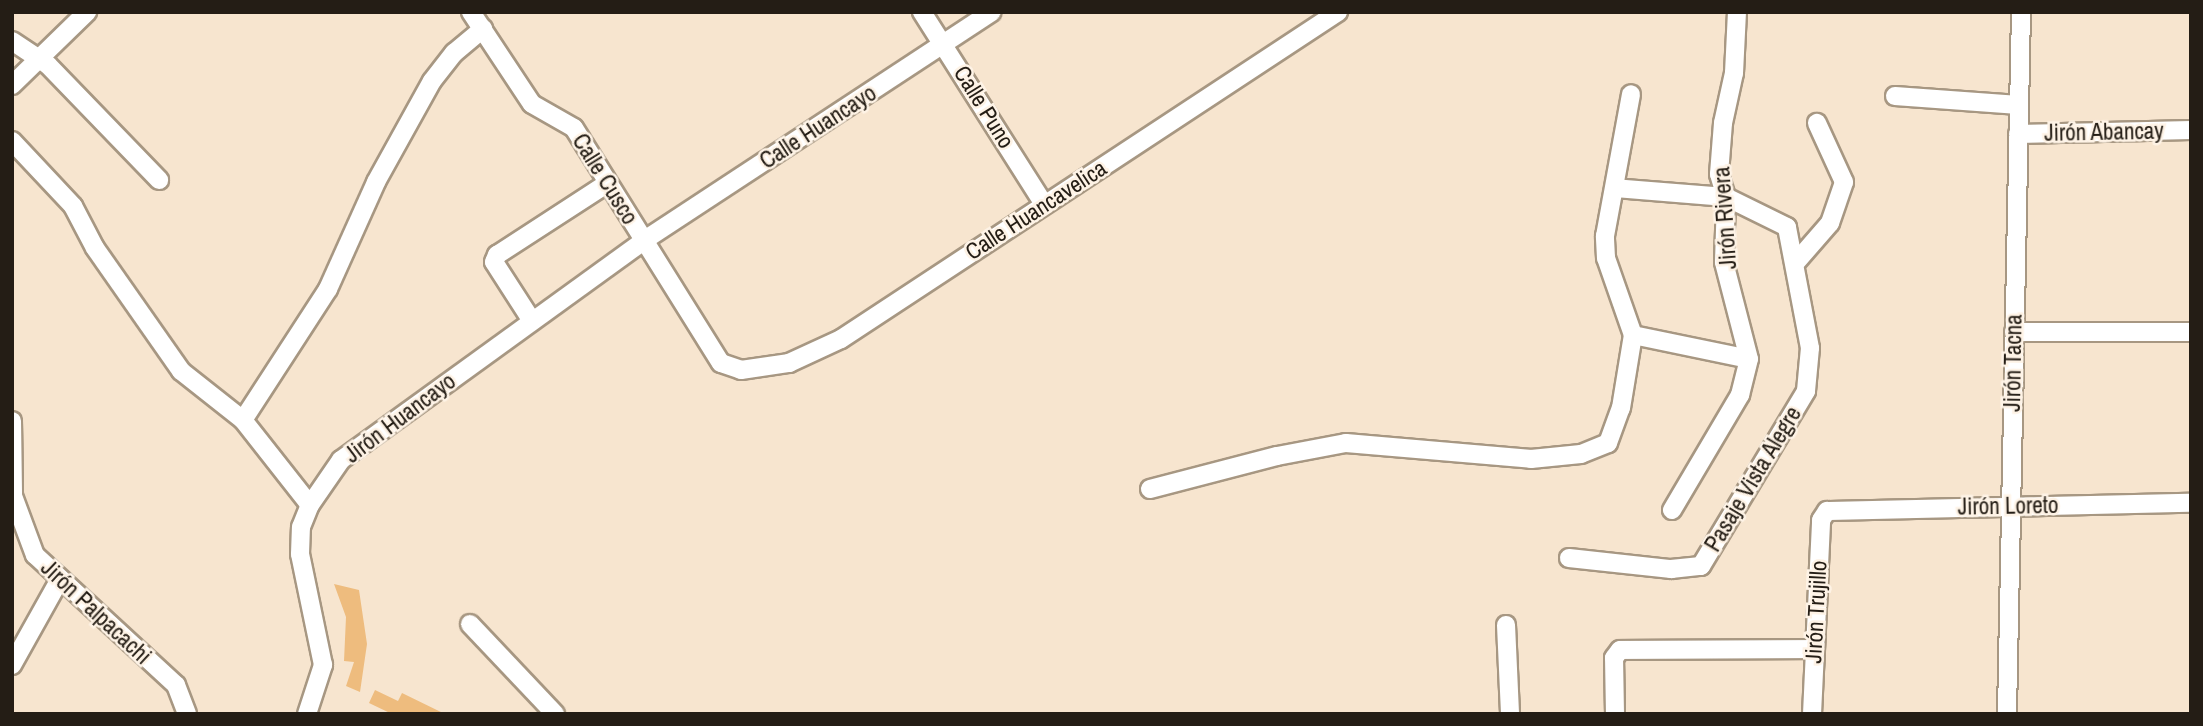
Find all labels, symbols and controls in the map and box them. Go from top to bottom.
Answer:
street label: Calle Puno [948,61,1020,153]
street label: Calle Huancayo [755,79,881,175]
street label: Jirón Abancay [2043,117,2165,147]
street label: Calle Cusco [566,129,644,229]
street label: Calle Huancavelica [960,154,1112,266]
street label: Jirón Rivera [1708,166,1742,270]
street label: Jirón Tacna [1998,314,2028,412]
street label: Jirón Huancayo [339,367,461,469]
street label: Pasaje Vista Alegre [1699,401,1807,557]
street label: Jirón Loreto [1957,491,2059,521]
street label: Jirón Palpacachi [35,554,157,670]
street label: Jirón Trujillo [1800,560,1832,664]

